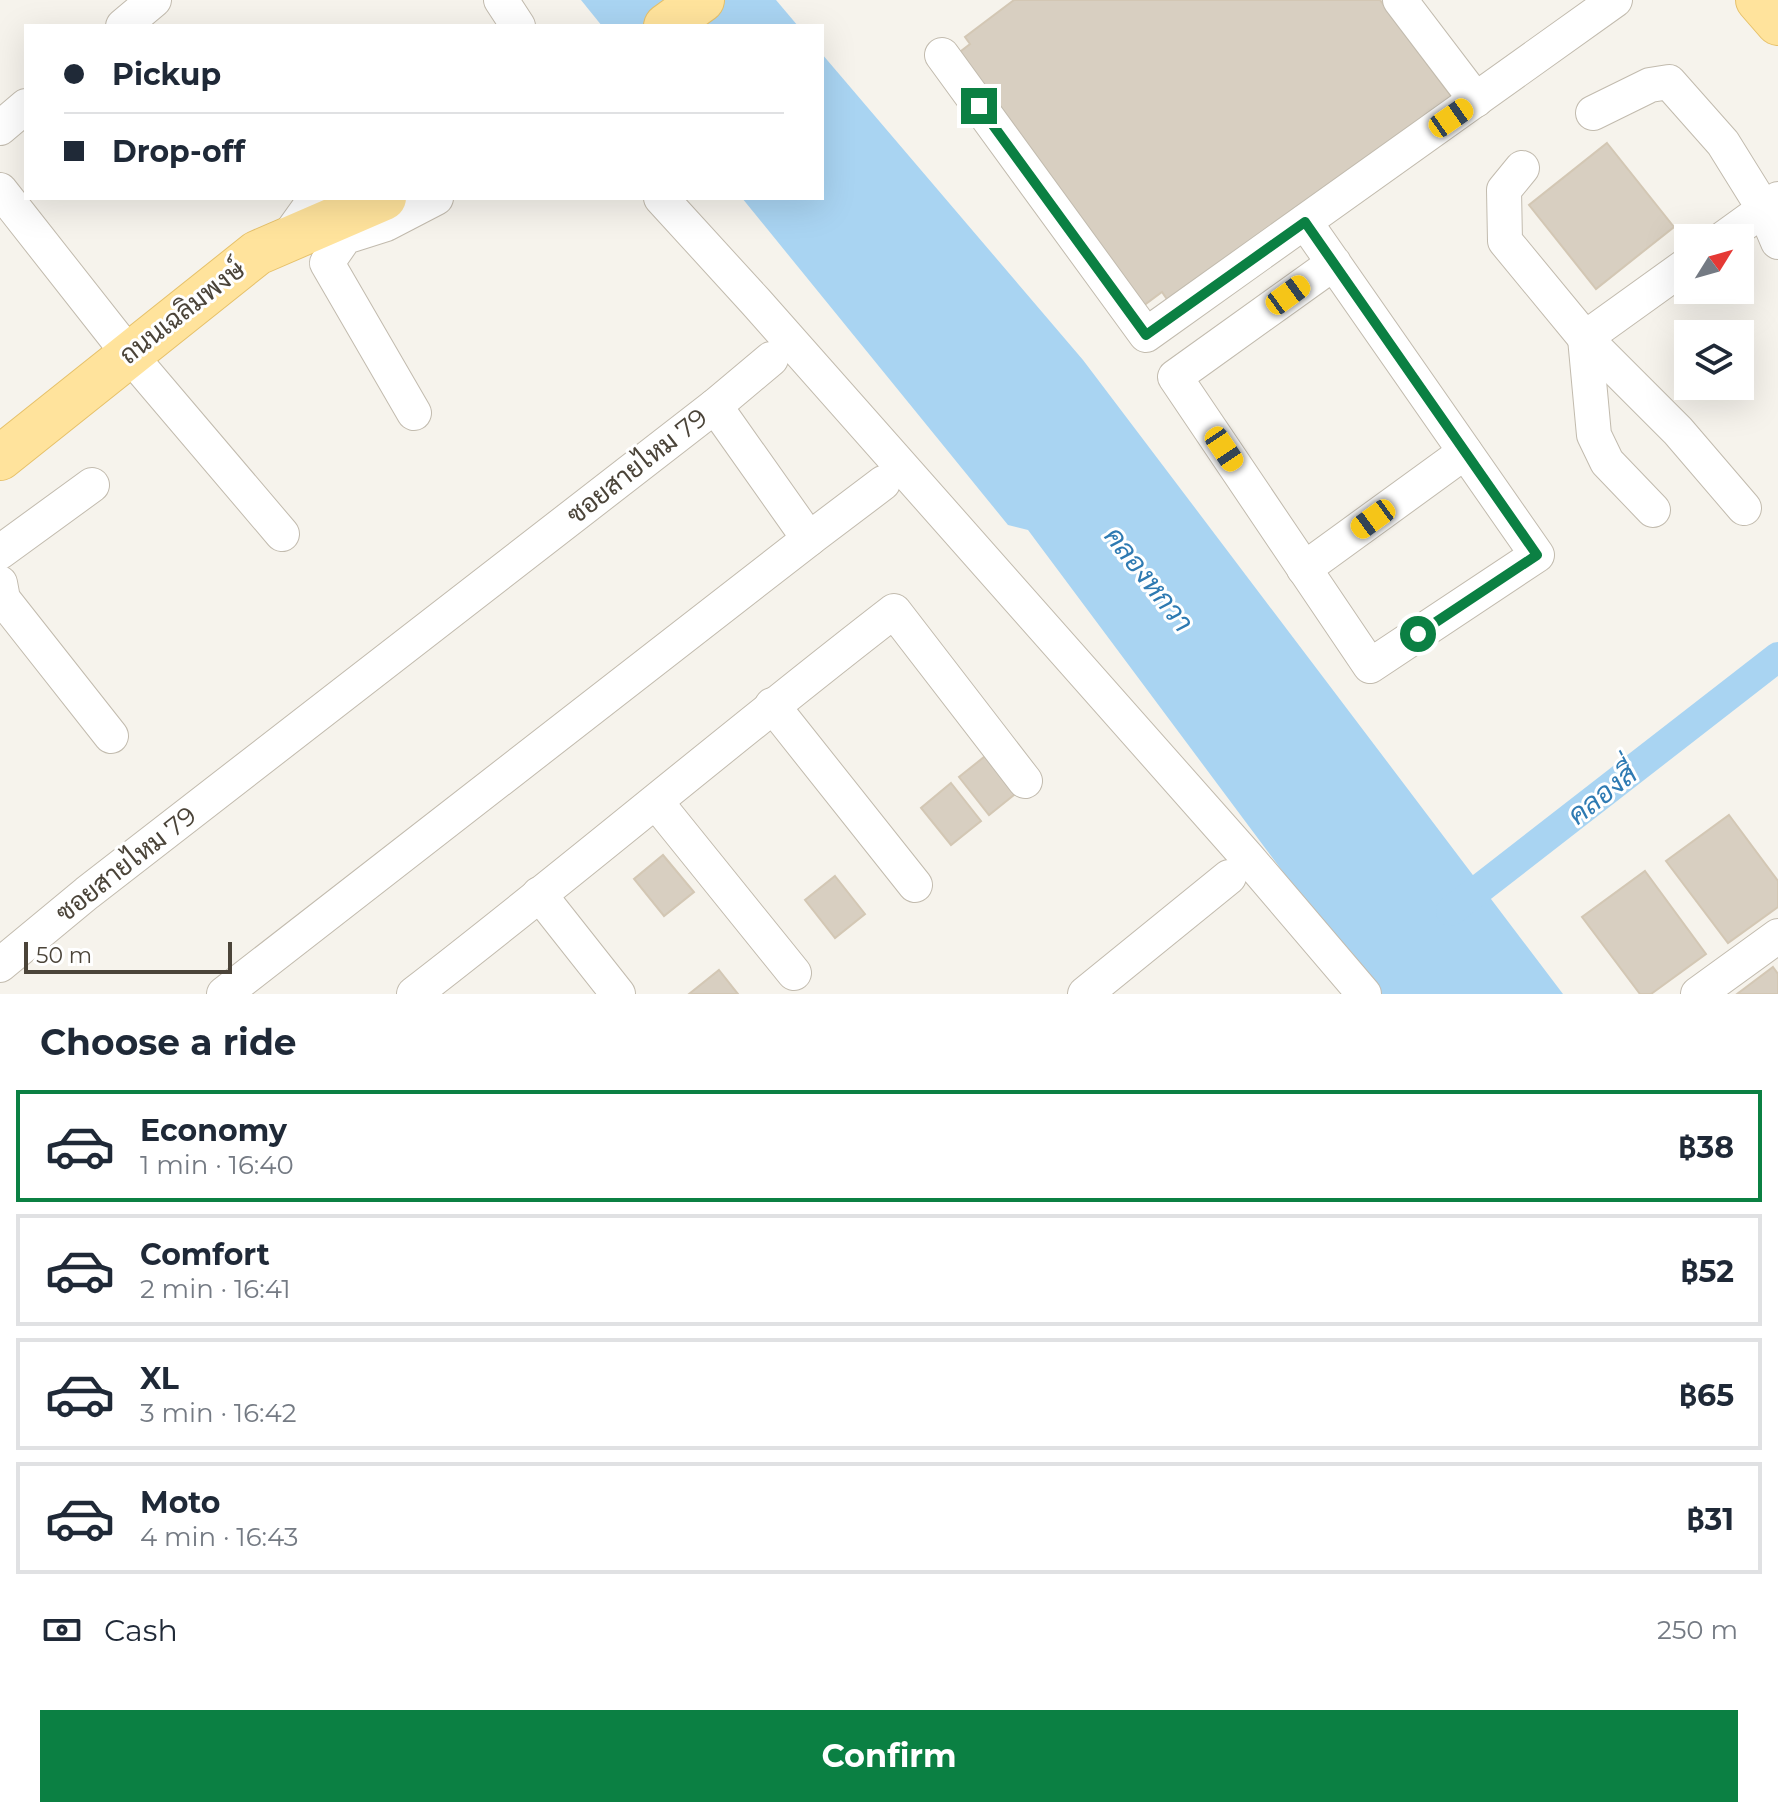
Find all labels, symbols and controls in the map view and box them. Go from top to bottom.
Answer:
text: Pickup [112,56,221,93]
route end [961,88,997,124]
car [1424,94,1478,142]
text: Drop-off [112,133,245,170]
north arrow [1674,224,1754,304]
map controls [1674,224,1754,400]
street label: ถนนเฉลิมพงษ์ [112,252,251,371]
car [1262,271,1314,319]
button: layers [1674,320,1754,400]
street label: ซอยสายไหม 79 [560,401,714,531]
car [1201,422,1247,476]
car [1347,495,1399,543]
water label: คลองหกวา [1097,520,1201,638]
route start [1400,616,1436,652]
water label: คลองสี่ [1556,749,1646,832]
street label: ซอยสายไหม 79 [49,799,203,929]
scale bar [24,938,232,974]
text: 50 m [36,942,92,969]
text: Choose a ride [40,1020,297,1064]
icon: car [44,1110,116,1182]
text: Economy [140,1112,287,1149]
text: ฿38 [1678,1129,1734,1166]
text: 1 min · 16:40 [140,1149,294,1181]
icon: car [44,1234,116,1306]
text: Comfort [140,1236,270,1273]
text: ฿52 [1681,1253,1734,1290]
text: 2 min · 16:41 [140,1273,291,1305]
icon: car [44,1358,116,1430]
text: XL [140,1360,179,1397]
text: ฿65 [1679,1377,1734,1414]
text: 3 min · 16:42 [140,1397,296,1429]
icon: car [44,1482,116,1554]
text: Moto [140,1484,221,1521]
text: ฿31 [1686,1501,1734,1538]
text: 4 min · 16:43 [140,1521,299,1553]
icon: cash [40,1608,84,1652]
text: Cash [104,1612,178,1649]
text: 250 m [1657,1614,1738,1646]
button: Confirm [40,1710,1738,1802]

